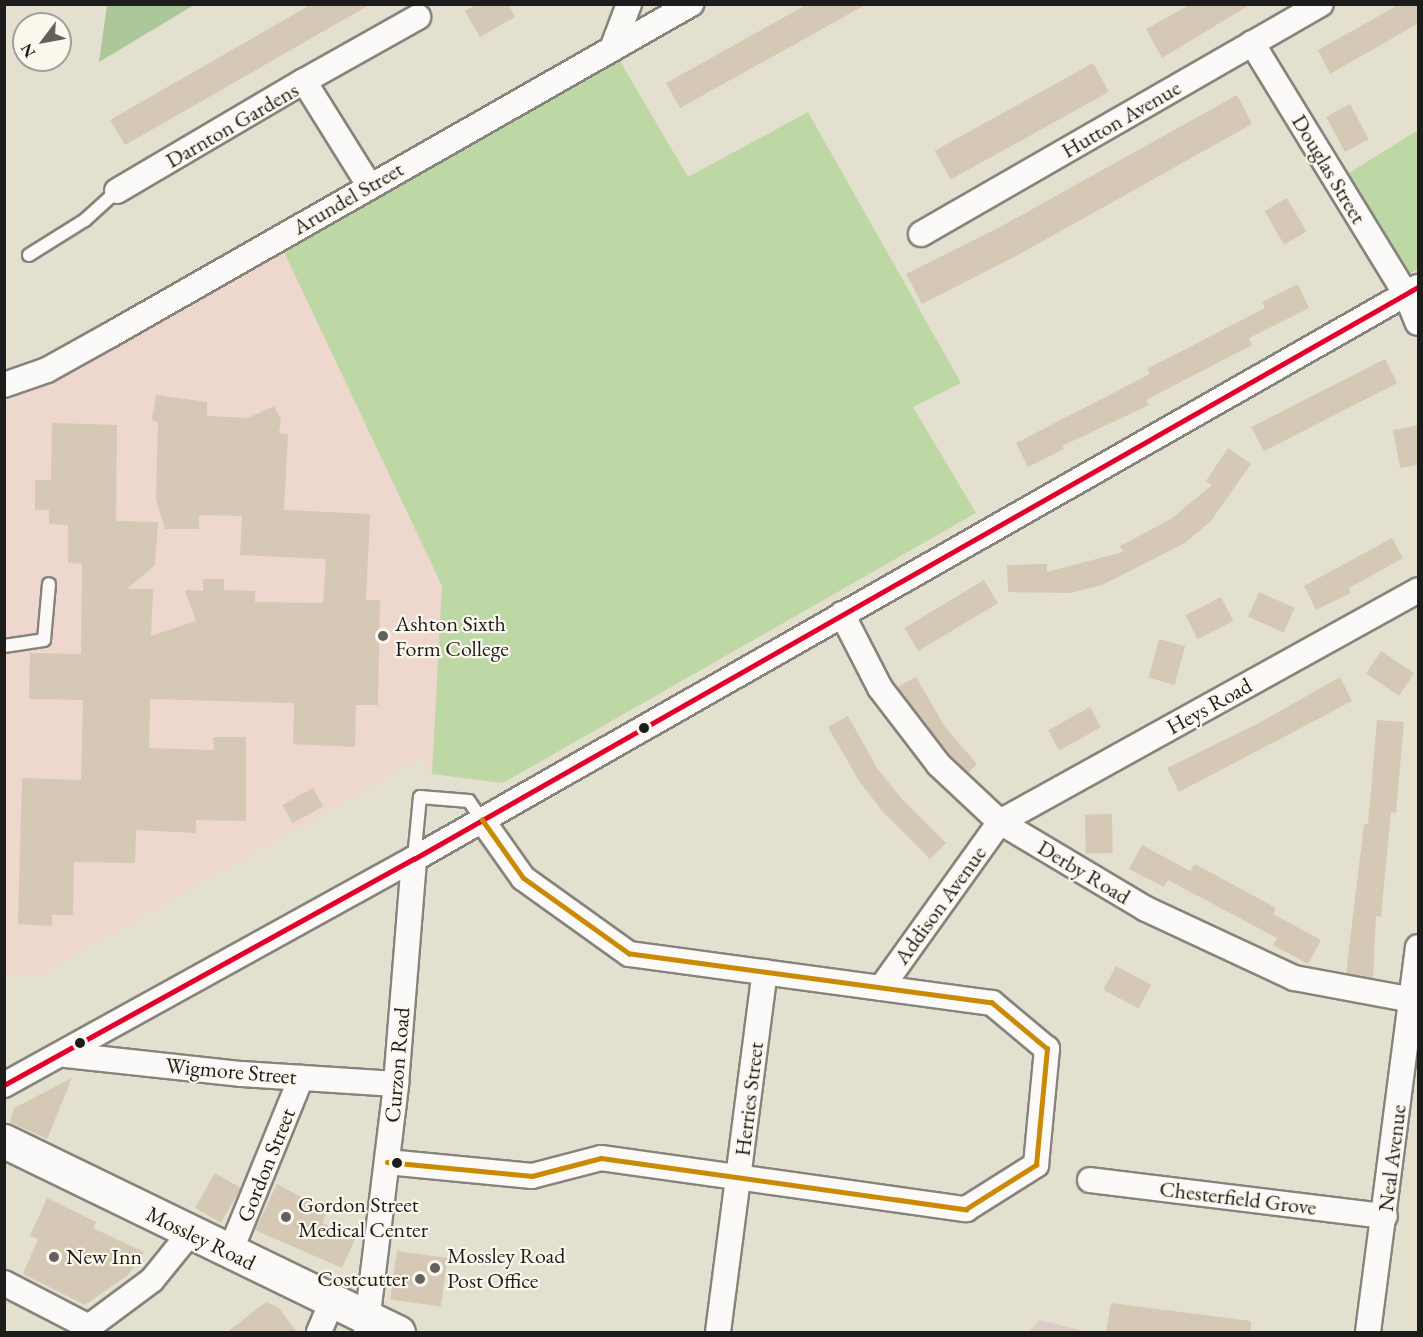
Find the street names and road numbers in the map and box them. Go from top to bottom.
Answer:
street label: Hutton Avenue [1057,74,1185,164]
street label: Darnton Gardens [161,76,303,174]
street label: Douglas Street [1286,110,1372,228]
street label: Arundel Street [288,156,408,240]
street label: Heys Road [1162,672,1256,740]
street label: Derby Road [1033,834,1135,910]
street label: Addison Avenue [888,841,992,969]
street label: Curzon Road [379,1006,415,1124]
street label: Herries Street [729,1040,769,1158]
street label: Wigmore Street [164,1052,298,1090]
street label: Neal Avenue [1372,1103,1412,1213]
street label: Gordon Street [231,1104,301,1226]
street label: Chesterfield Grove [1158,1175,1318,1221]
street label: Mossley Road [142,1200,260,1276]

